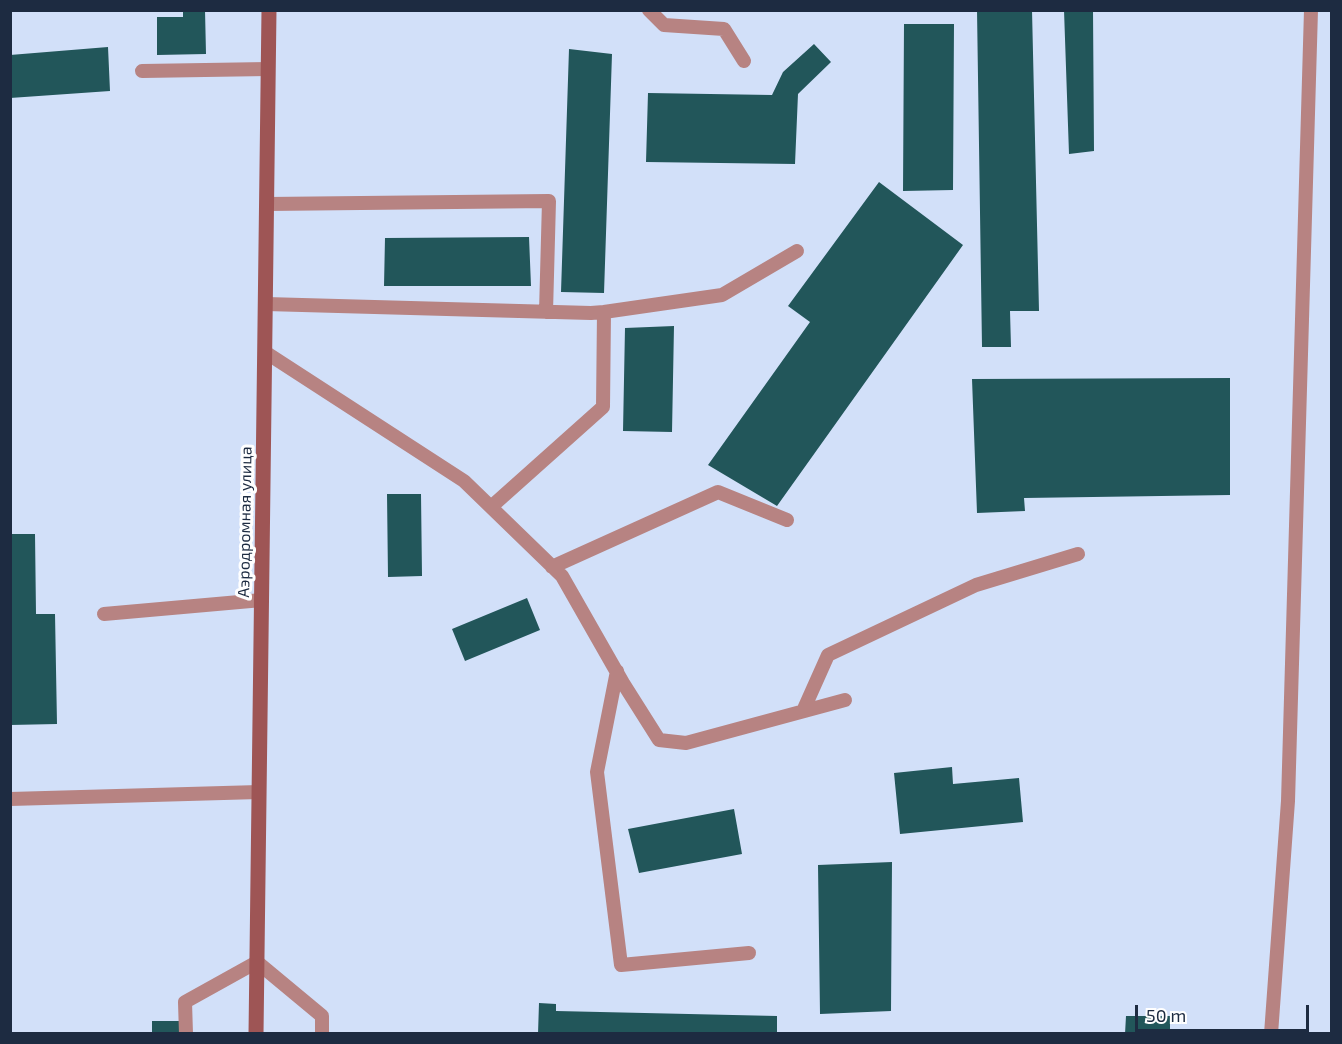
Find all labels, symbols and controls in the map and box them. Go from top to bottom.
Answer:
street label: Аэродромная улица [234,446,256,598]
scale bar [1138,993,1312,1031]
text: 50 m [1146,1004,1186,1026]

